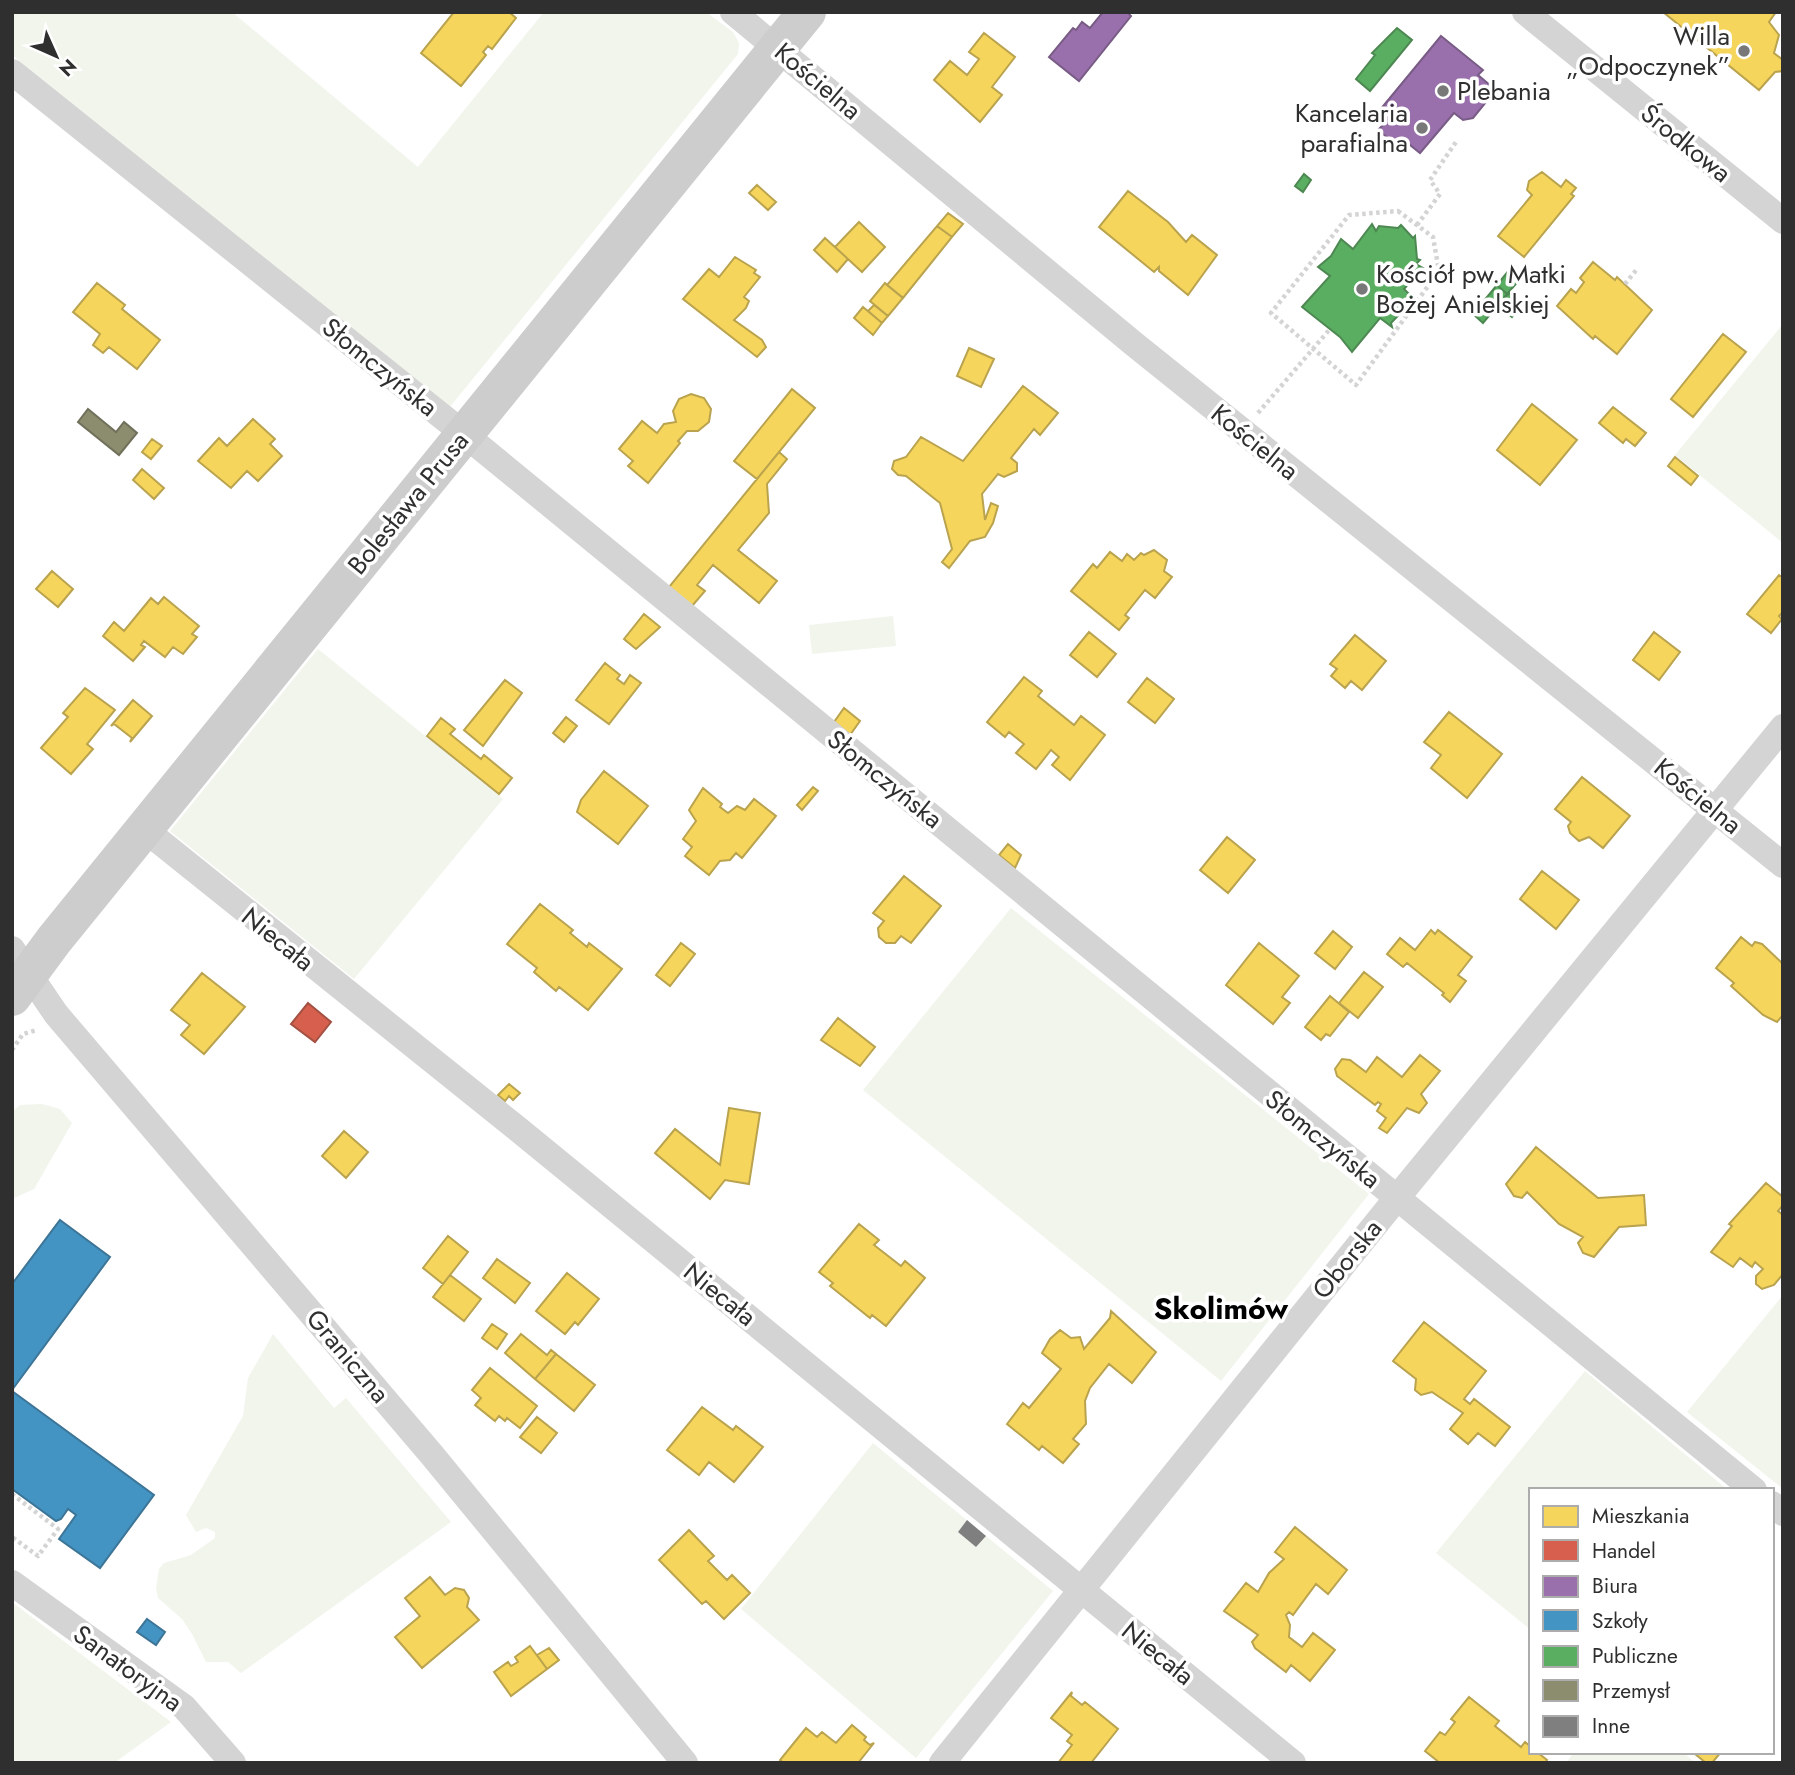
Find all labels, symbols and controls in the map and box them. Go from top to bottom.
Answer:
place label: Willa „Odpoczynek” [1566,17,1730,85]
north arrow [21,21,91,91]
street label: Kościelna [766,33,870,129]
marker: Willa „Odpoczynek” [1736,43,1752,59]
text: N [53,53,83,83]
place label: Plebania [1457,72,1551,110]
marker: Plebania [1435,83,1451,99]
place label: Kancelaria parafialna [1295,94,1408,162]
street label: Środkowa [1633,95,1739,191]
marker: Kancelaria parafialna [1414,120,1430,136]
place label: Kościół pw. Matki Bożej Anielskiej [1376,255,1566,323]
marker: Kościół pw. Matki Bożej Anielskiej [1354,281,1370,297]
street label: Słomczyńska [314,308,446,426]
street label: Kościelna [1203,395,1307,489]
street label: Bolesława Prusa [338,423,478,583]
street label: Słomczyńska [819,720,951,838]
street label: Kościelna [1646,749,1750,843]
street label: Niecała [234,898,322,980]
street label: Słomczyńska [1257,1080,1389,1198]
street label: Oborska [1303,1211,1391,1307]
street label: Niecała [676,1253,764,1335]
district label: Skolimów [1154,1287,1289,1330]
street label: Graniczna [297,1301,399,1411]
legend [1529,1488,1774,1754]
text: Mieszkania [1592,1501,1689,1531]
text: Handel [1592,1536,1656,1566]
text: Biura [1592,1571,1638,1601]
text: Szkoły [1592,1606,1648,1636]
street label: Niecała [1114,1612,1202,1694]
street label: Sanatoryjna [65,1615,191,1721]
text: Publiczne [1592,1641,1678,1671]
text: Przemysł [1592,1676,1671,1706]
text: Inne [1592,1711,1630,1741]

